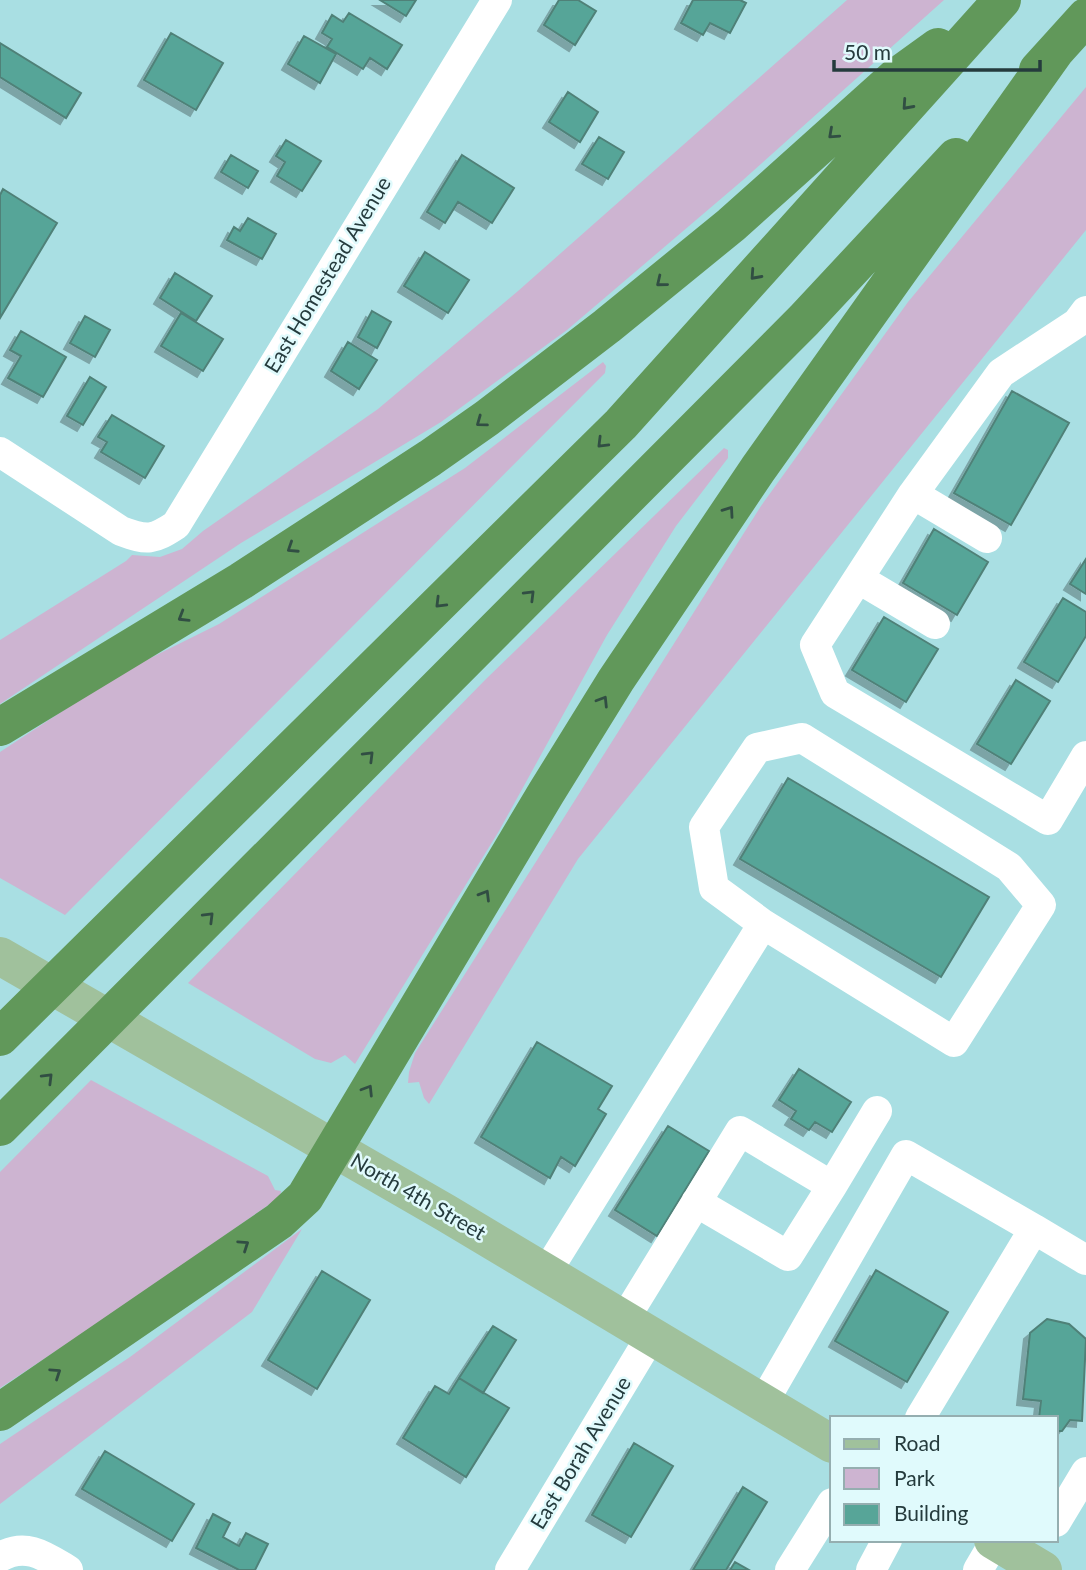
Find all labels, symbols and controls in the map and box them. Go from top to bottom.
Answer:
scale bar [834,28,1040,72]
text: 50 m [844,39,891,64]
one-way arrow [903,97,915,110]
one-way arrow [828,126,841,138]
street label: East Homestead Avenue [258,172,395,377]
one-way arrow [751,267,763,280]
one-way arrow [656,274,669,286]
one-way arrow [476,414,489,426]
one-way arrow [598,435,610,447]
one-way arrow [721,506,733,519]
one-way arrow [287,540,300,552]
one-way arrow [522,591,534,603]
one-way arrow [435,594,448,607]
one-way arrow [177,608,190,621]
one-way arrow [595,695,608,708]
one-way arrow [361,751,374,764]
one-way arrow [477,889,490,902]
one-way arrow [200,913,213,926]
one-way arrow [40,1074,53,1087]
one-way arrow [360,1085,373,1098]
street label: North 4th Street [347,1147,491,1245]
one-way arrow [236,1241,249,1253]
one-way arrow [49,1368,62,1381]
street label: East Borah Avenue [524,1371,635,1533]
legend [830,1416,1058,1542]
text: Road [894,1430,941,1455]
text: Park [894,1465,935,1490]
text: Building [894,1500,969,1525]

